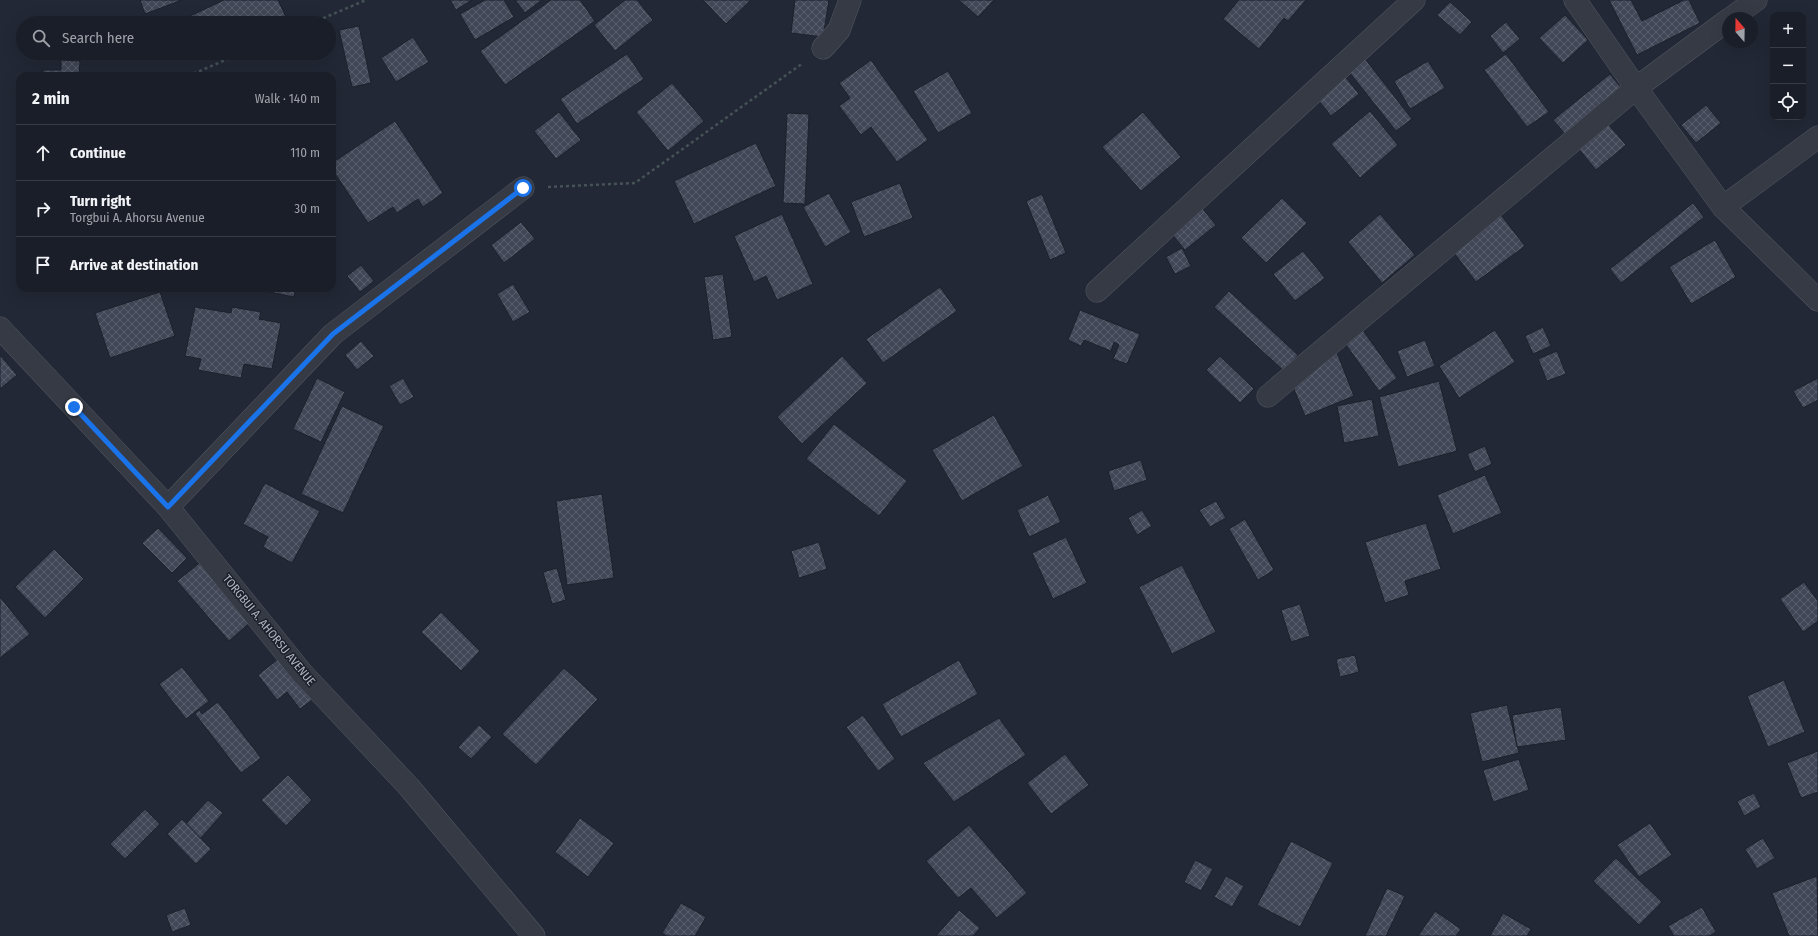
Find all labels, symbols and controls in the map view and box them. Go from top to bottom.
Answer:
north arrow [1722,12,1758,48]
map controls [1770,12,1806,120]
button: + [1770,12,1806,48]
search box [16,16,336,60]
icon: search [30,27,52,49]
text: Search here [62,29,134,47]
button: − [1770,48,1806,84]
button: locate [1770,84,1806,120]
text: 2 min [32,88,70,109]
text: Walk · 140 m [255,91,320,106]
icon: ahead [32,142,54,164]
text: Continue [70,144,126,162]
text: 110 m [290,145,320,160]
route start [514,179,532,197]
text: Turn right [70,192,131,210]
icon: right [32,198,54,220]
text: 30 m [294,201,320,216]
text: Torgbui A. Ahorsu Avenue [70,210,205,225]
icon: arrive [32,254,54,276]
text: Arrive at destination [70,256,198,274]
route end [65,398,83,416]
street label: TORGBUI A. AHORSU AVENUE [220,572,318,689]

